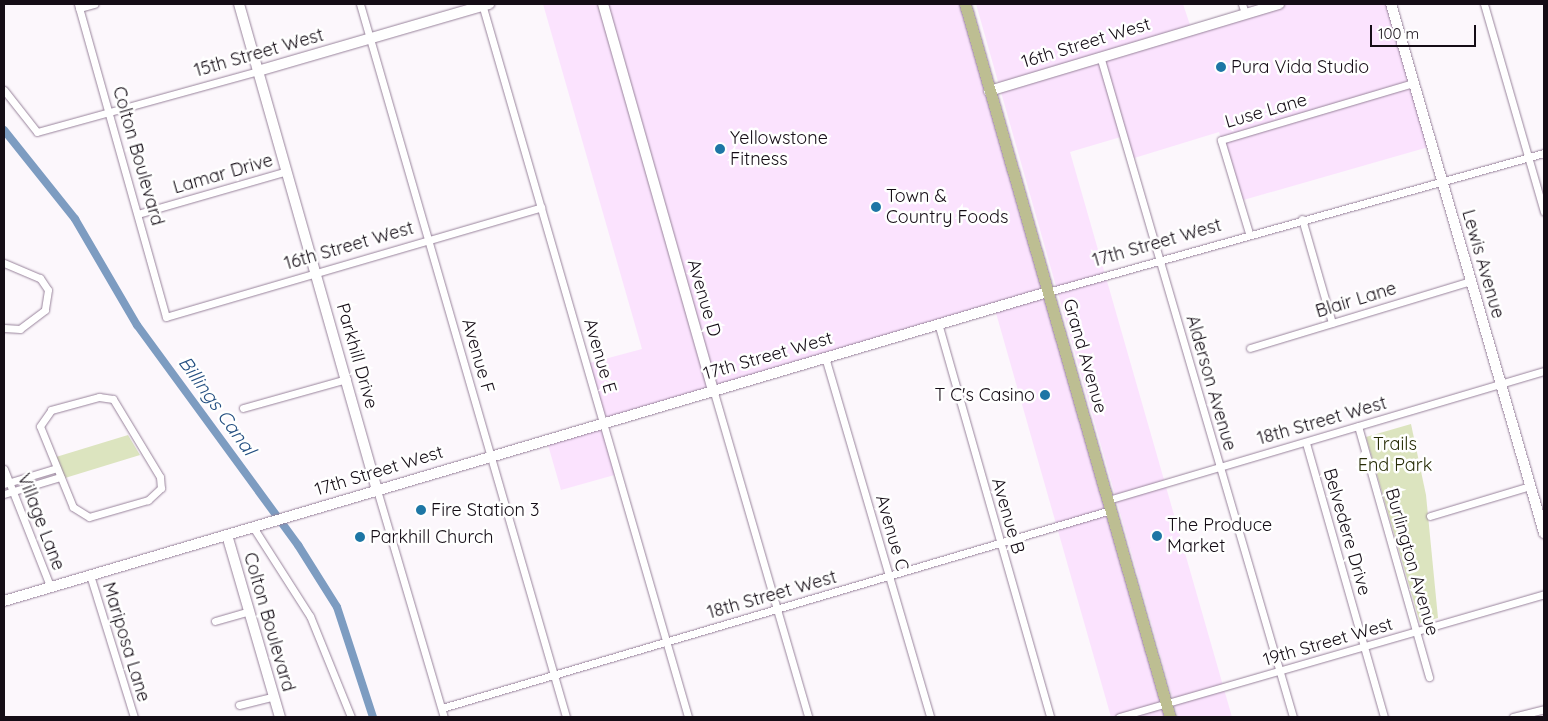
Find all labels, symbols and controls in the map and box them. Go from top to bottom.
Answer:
street label: 16th Street West [1019,13,1153,73]
scale bar [1373,15,1479,47]
street label: 15th Street West [192,24,326,82]
text: 100 m [1378,24,1419,43]
place label: Pura Vida Studio [1231,56,1369,78]
marker: Pura Vida Studio [1215,61,1227,73]
street label: Colton Boulevard [108,84,168,228]
street label: Luse Lane [1222,89,1310,133]
place label: Yellowstone Fitness [730,128,828,170]
marker: Yellowstone Fitness [714,143,726,155]
street label: Lamar Drive [171,149,275,199]
place label: Town & Country Foods [886,186,1008,228]
marker: Town & Country Foods [870,201,882,213]
street label: Lewis Avenue [1457,207,1509,321]
street label: 17th Street West [1090,214,1224,272]
street label: 16th Street West [282,217,416,275]
street label: Avenue D [683,257,725,339]
street label: Blair Lane [1313,277,1399,323]
street label: Grand Avenue [1058,296,1112,416]
street label: Parkhill Drive [332,301,382,411]
street label: Alderson Avenue [1181,313,1241,453]
street label: Avenue F [457,316,499,396]
street label: Avenue E [579,316,621,396]
street label: 17th Street West [701,327,835,385]
water label: Billings Canal [173,352,261,460]
place label: T C's Casino [934,384,1035,406]
marker: T C's Casino [1039,389,1051,401]
street label: 18th Street West [1255,392,1389,450]
park label: Trails End Park [1358,434,1432,476]
street label: 17th Street West [312,441,446,501]
street label: Belvedere Drive [1319,466,1375,598]
street label: Village Lane [13,471,69,573]
street label: Avenue B [987,475,1029,557]
street label: Burlington Avenue [1381,486,1443,638]
street label: Avenue C [871,492,913,574]
place label: Fire Station 3 [431,499,539,521]
marker: Fire Station 3 [415,504,427,516]
place label: The Produce Market [1167,515,1272,558]
place label: Parkhill Church [370,526,494,548]
marker: The Produce Market [1151,530,1163,542]
marker: Parkhill Church [354,531,366,543]
street label: Colton Boulevard [239,550,299,694]
street label: 18th Street West [705,566,839,624]
street label: Mariposa Lane [98,580,154,704]
street label: 19th Street West [1261,613,1395,671]

